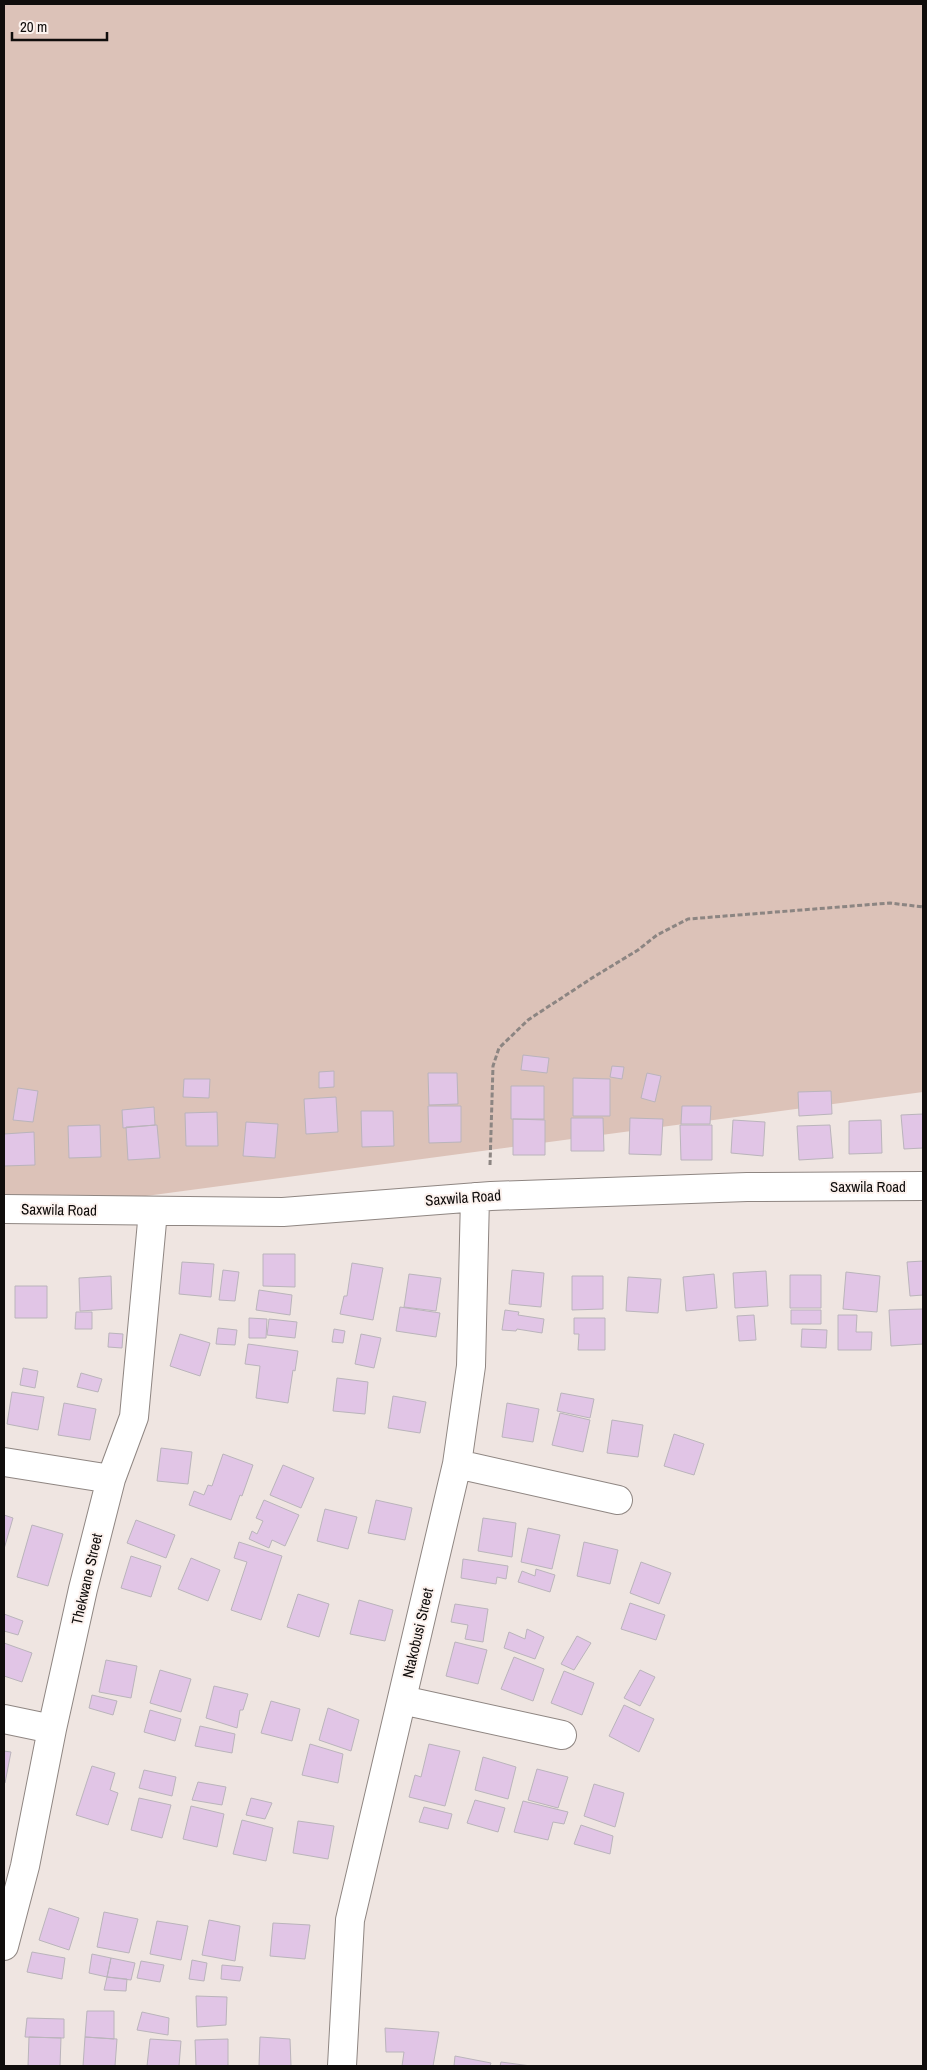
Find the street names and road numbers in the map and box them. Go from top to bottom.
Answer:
street label: Saxwila Road [830,1176,906,1197]
street label: Saxwila Road [424,1184,502,1211]
street label: Saxwila Road [21,1198,97,1221]
street label: Thekwane Street [66,1531,107,1627]
street label: Ntakobusi Street [397,1585,438,1680]

